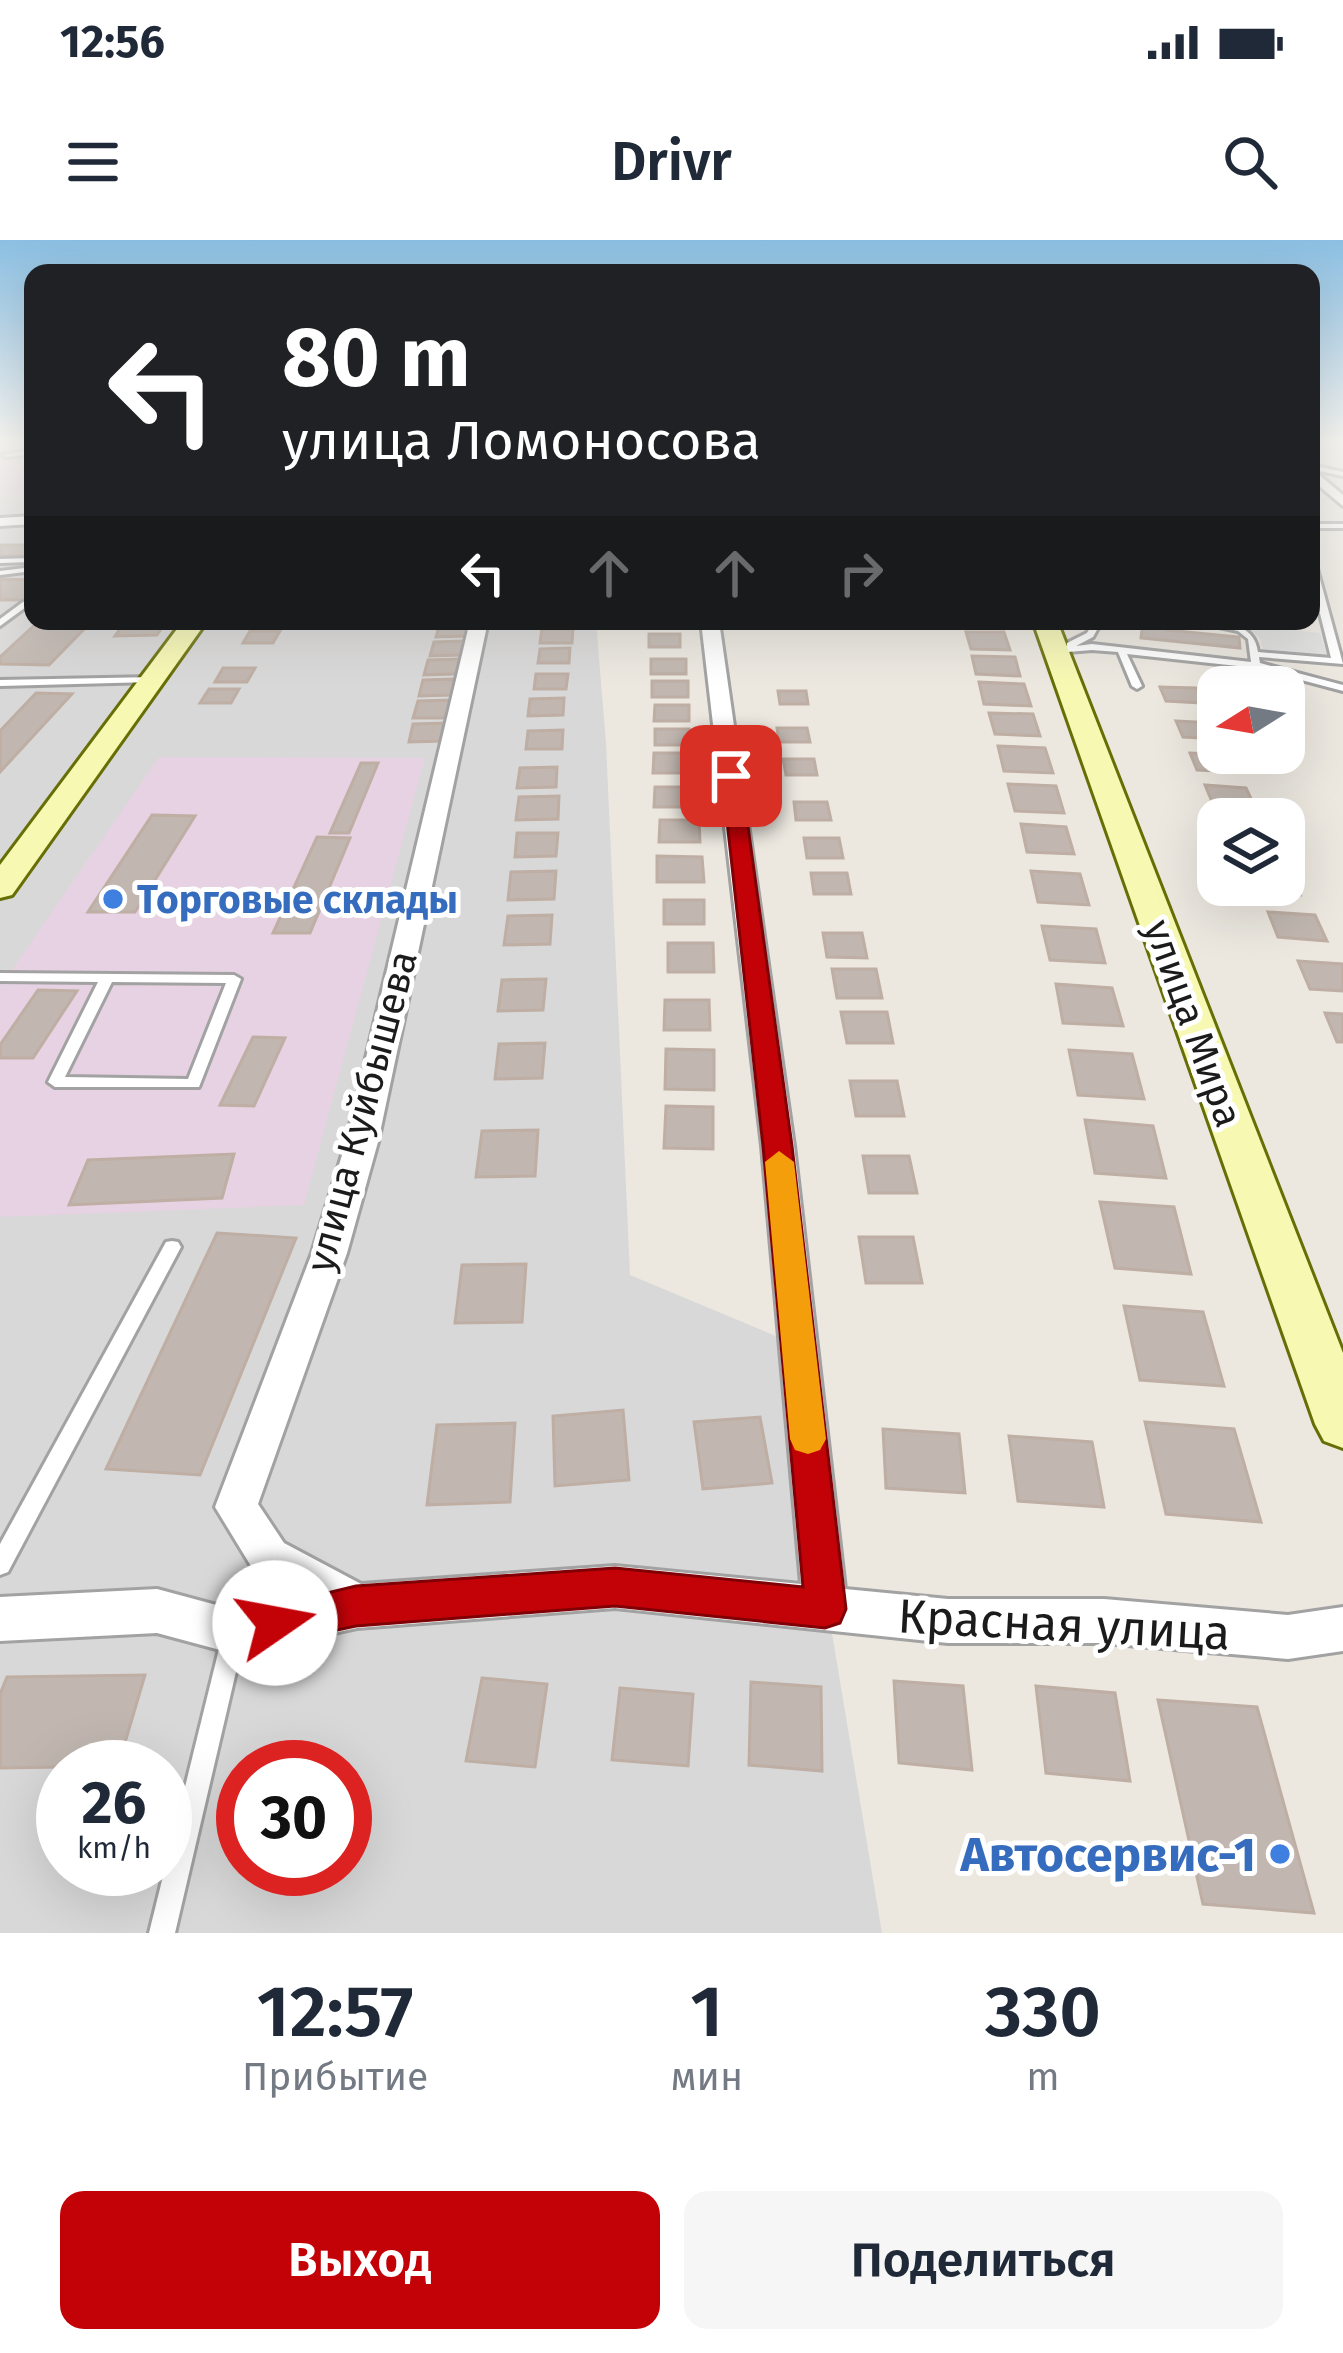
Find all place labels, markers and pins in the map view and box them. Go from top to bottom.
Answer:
pin [680,725,782,827]
place label: Торговые склады [137,877,458,923]
marker: Торговые склады [100,886,126,912]
place label: Автосервис-1 [960,1826,1256,1884]
marker: Автосервис-1 [1267,1841,1293,1867]

